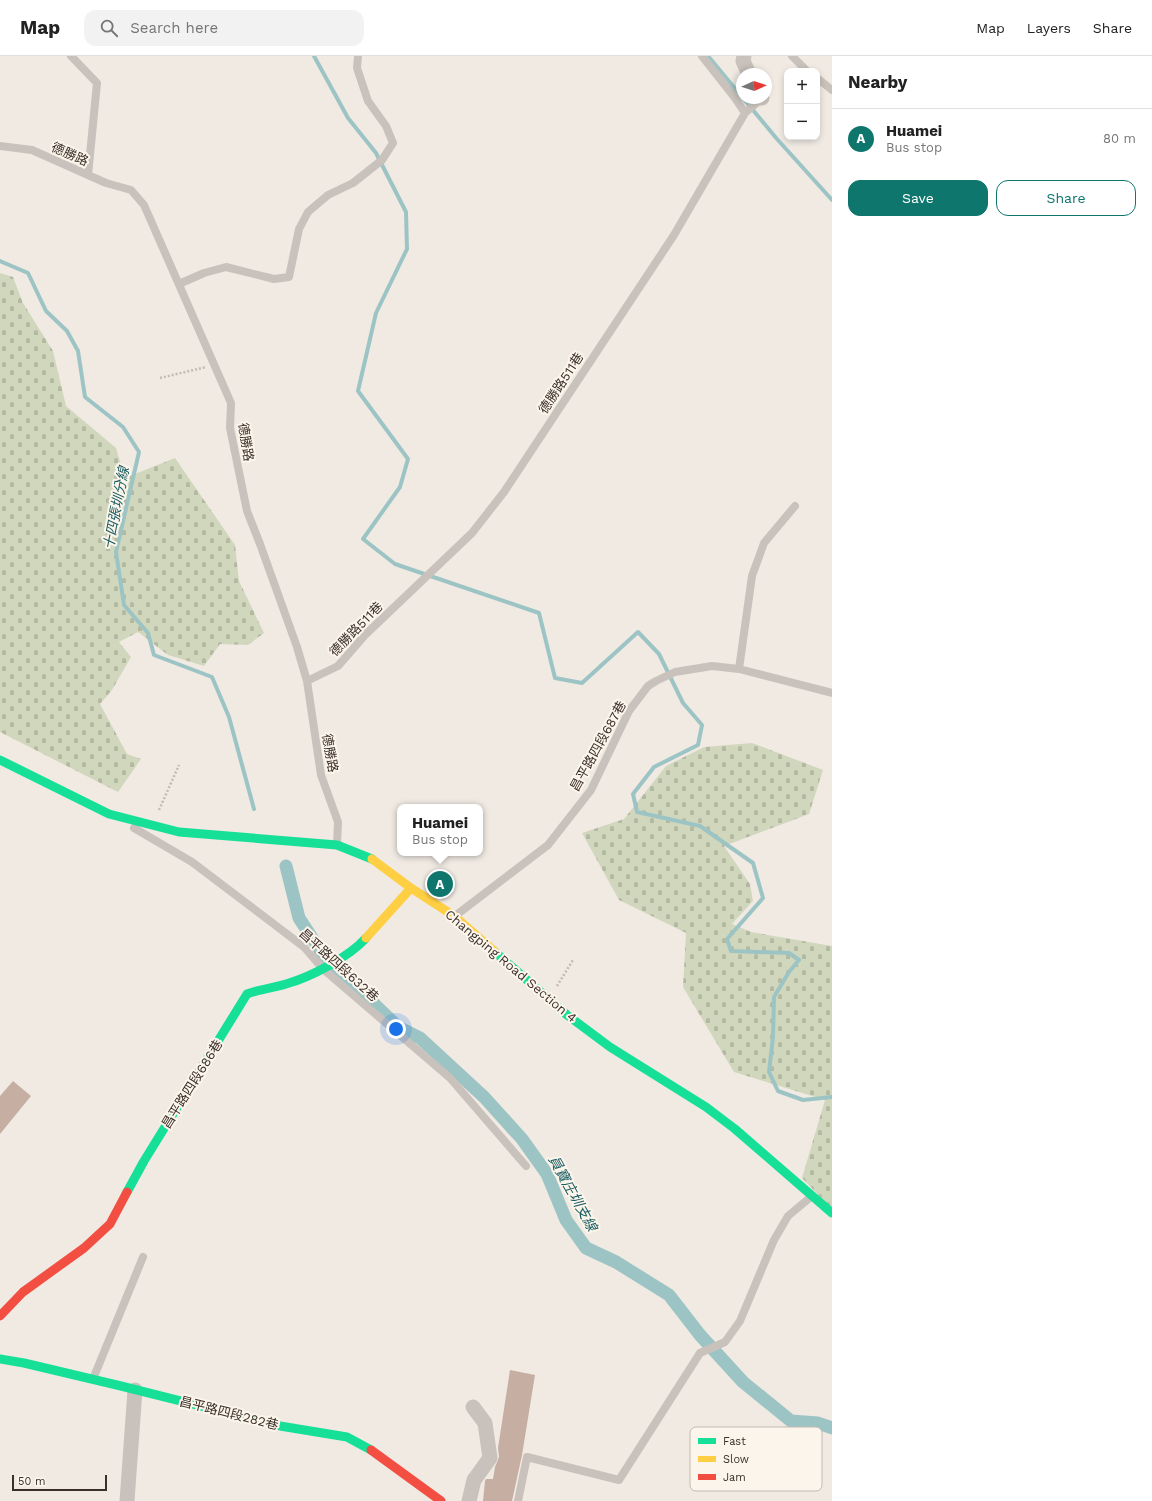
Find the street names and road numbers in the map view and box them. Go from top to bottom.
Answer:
street label: 德勝路 [49,139,91,169]
street label: 德勝路511巷 [536,350,586,416]
street label: 德勝路 [236,422,256,462]
street label: 德勝路511巷 [326,599,386,659]
street label: 昌平路四段687巷 [567,698,629,794]
street label: 德勝路 [319,732,341,774]
street label: Changping Road Section 4 [442,907,580,1025]
street label: 昌平路四段632巷 [296,926,382,1004]
street label: 昌平路四段686巷 [159,1037,225,1131]
street label: 昌平路四段282巷 [178,1393,280,1433]

